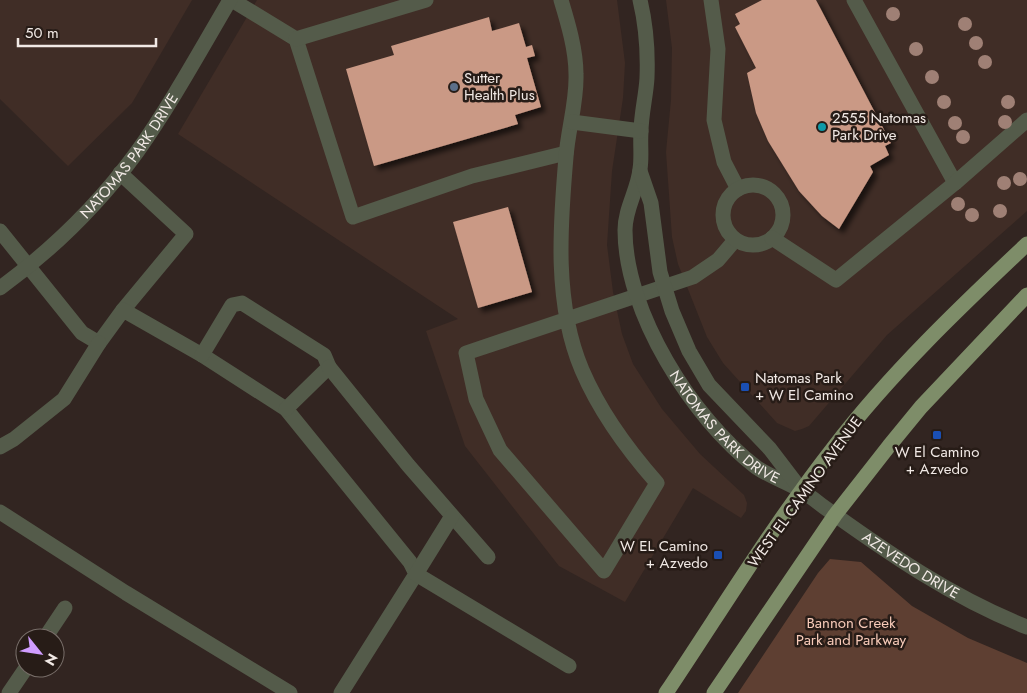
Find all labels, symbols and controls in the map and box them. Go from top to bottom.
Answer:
scale bar [18,15,155,47]
text: 50 m [25,22,59,44]
place label: Sutter Health Plus [464,67,535,106]
marker: Sutter Health Plus [448,81,460,93]
street label: NATOMAS PARK DRIVE [75,89,184,224]
place label: 2555 Natomas Park Drive [832,107,926,146]
marker: 2555 Natomas Park Drive [816,121,828,133]
street label: NATOMAS PARK DRIVE [664,366,783,489]
place label: Natomas Park + W El Camino [755,367,853,406]
marker: Natomas Park + W El Camino [739,381,751,393]
street label: WEST EL CAMINO AVENUE [743,412,867,572]
marker: W El Camino + Azvedo [931,429,943,441]
place label: W El Camino + Azvedo [895,441,979,480]
street label: AZEVEDO DRIVE [857,526,963,604]
place label: W EL Camino + Azvedo [620,535,708,574]
marker: W EL Camino + Azvedo [712,549,724,561]
park label: Bannon Creek Park and Parkway [796,612,907,651]
north arrow [15,628,65,678]
text: N [40,650,63,669]

